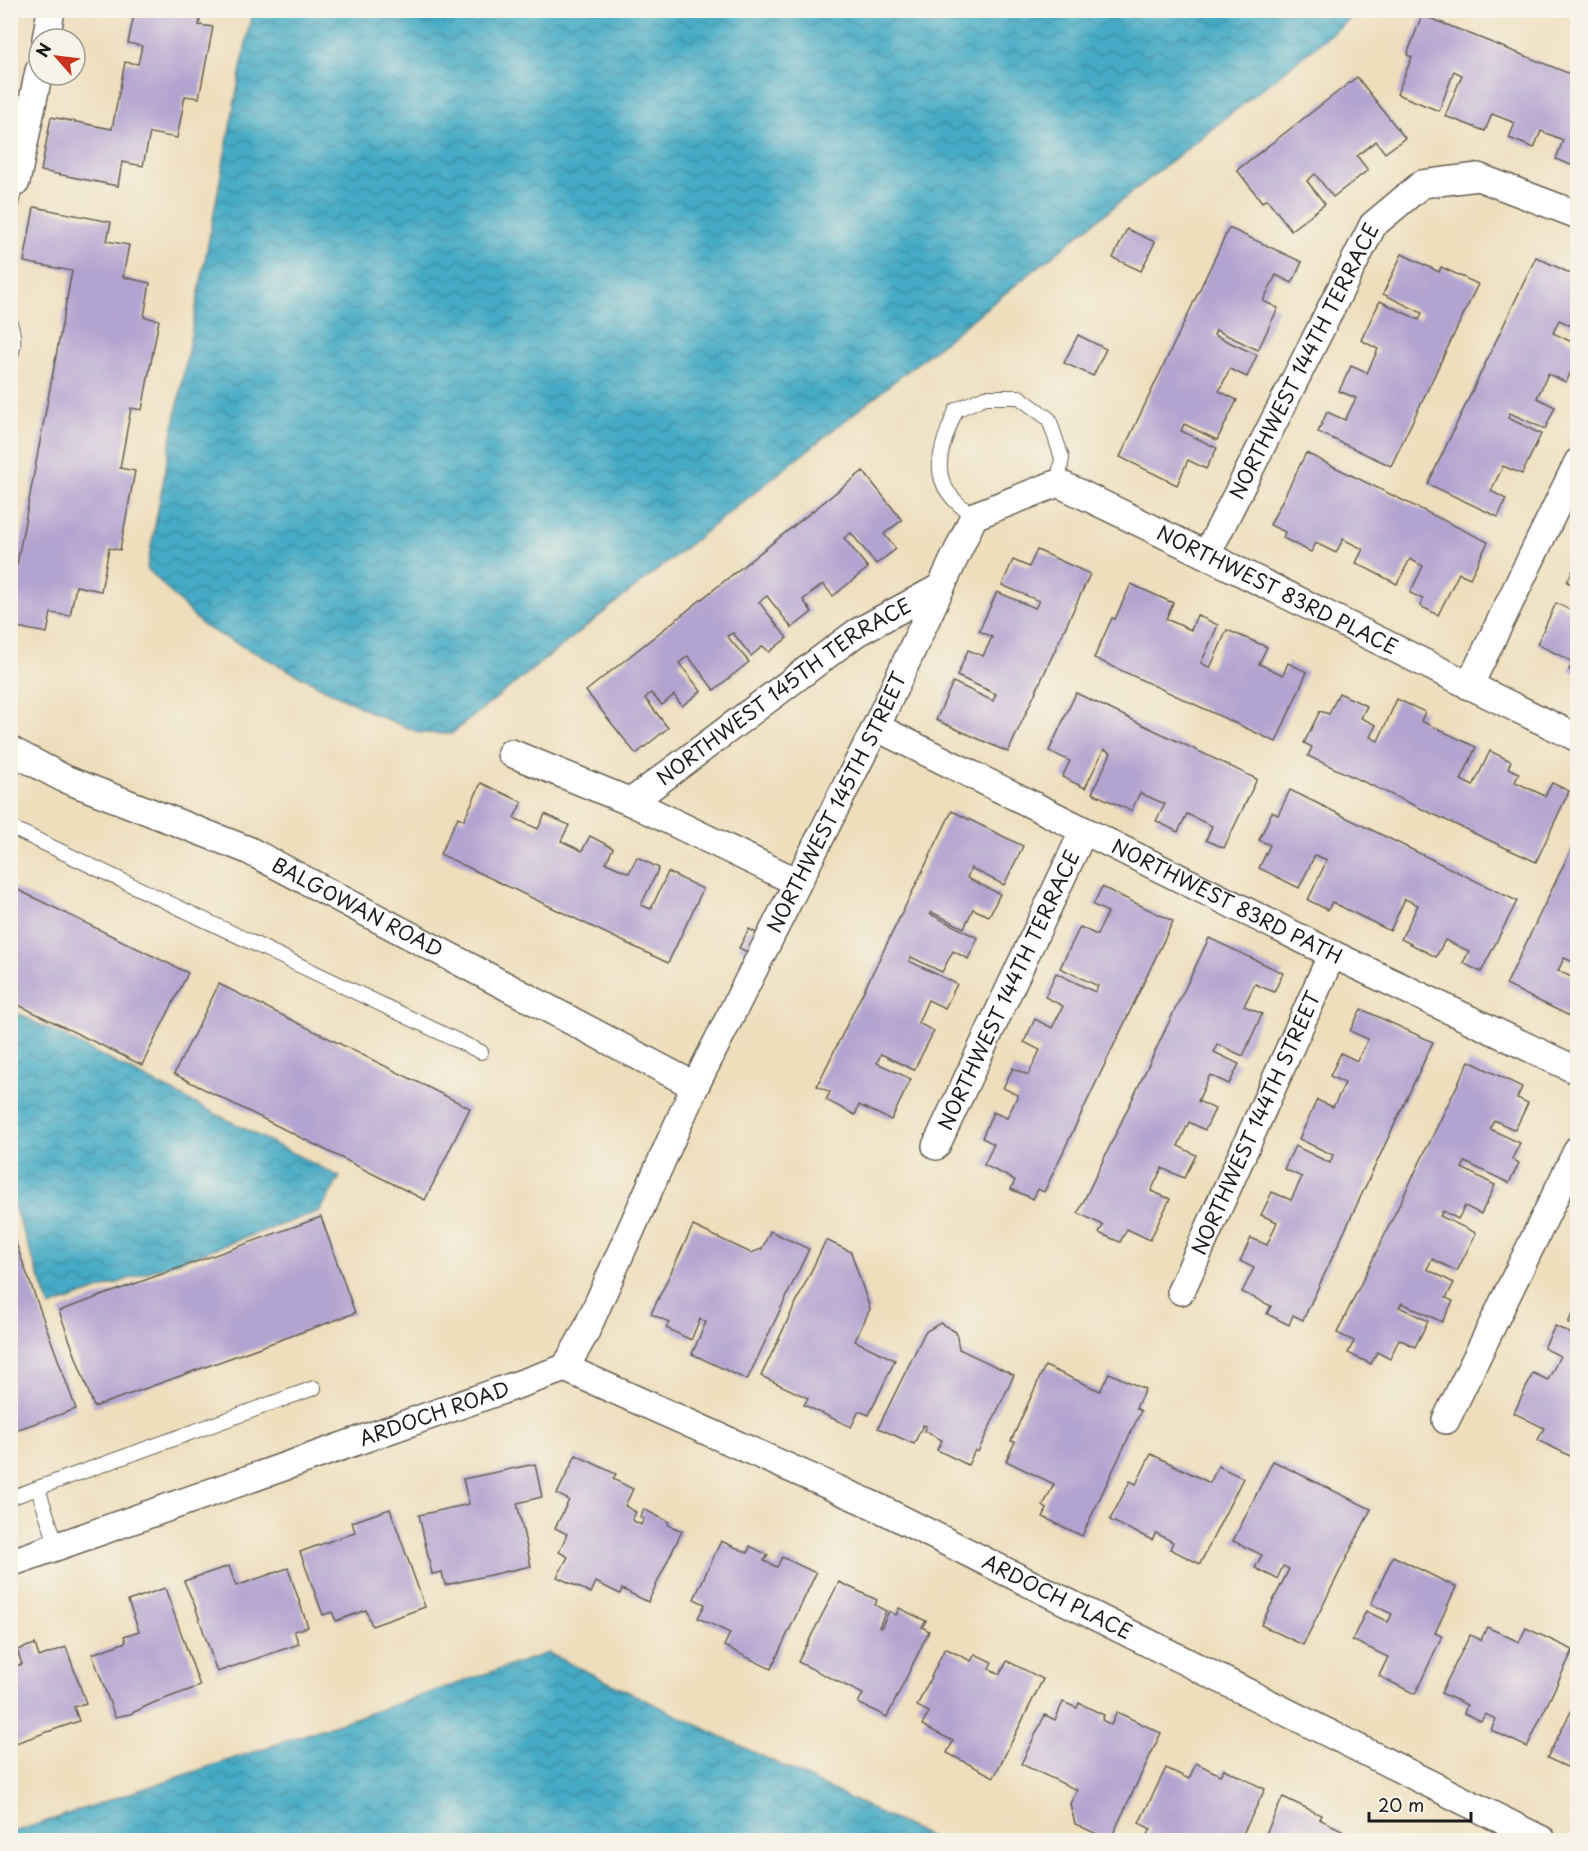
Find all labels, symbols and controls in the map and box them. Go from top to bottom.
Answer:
north arrow [27,27,87,87]
text: N [29,38,56,61]
street label: NORTHWEST 144TH TERRACE [1221,217,1386,504]
street label: NORTHWEST 83RD PLACE [1152,517,1403,662]
street label: NORTHWEST 145TH TERRACE [650,590,916,792]
street label: NORTHWEST 145TH STREET [759,667,914,938]
street label: NORTHWEST 83RD PATH [1107,831,1348,971]
street label: NORTHWEST 144TH TERRACE [930,845,1086,1135]
street label: BALGOWAN ROAD [267,849,449,964]
street label: NORTHWEST 144TH STREET [1183,986,1328,1259]
street label: ARDOCH ROAD [355,1373,513,1453]
street label: ARDOCH PLACE [978,1546,1138,1646]
scale bar [1369,1785,1471,1823]
text: 20 m [1378,1791,1424,1818]

